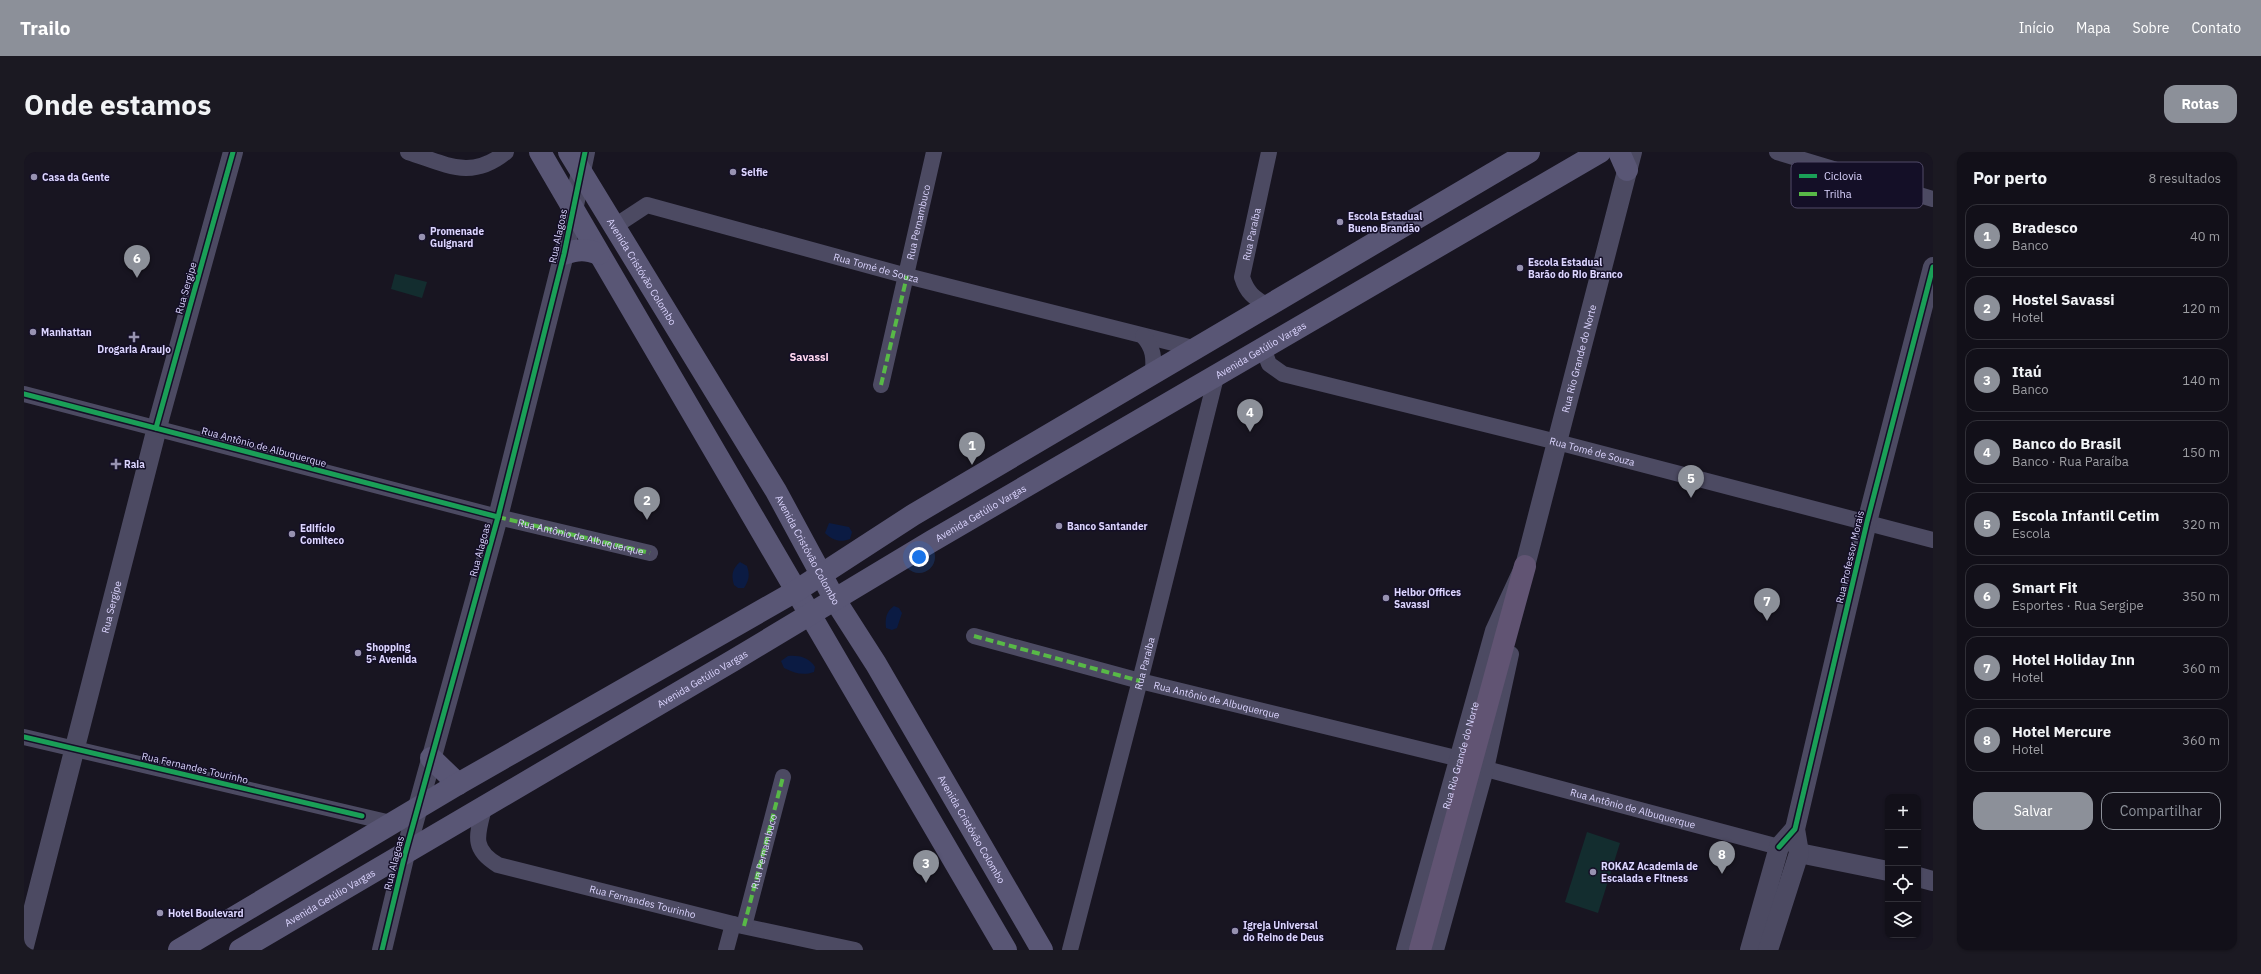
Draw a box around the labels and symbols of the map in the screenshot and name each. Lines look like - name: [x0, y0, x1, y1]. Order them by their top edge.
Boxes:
- legend: [1791, 162, 1923, 208]
- place label: Selfie: [741, 166, 768, 179]
- marker: Selfie: [728, 167, 738, 177]
- text: Ciclovia: [1824, 169, 1862, 183]
- place label: Casa da Gente: [42, 171, 110, 184]
- marker: Casa da Gente: [29, 172, 39, 182]
- street label: Rua Pernambuco: [903, 183, 933, 261]
- text: Trilha: [1824, 187, 1852, 201]
- street label: Rua Paraíba: [1239, 206, 1263, 262]
- street label: Rua Alagoas: [546, 207, 570, 264]
- place label: Escola Estadual Bueno Brandão: [1348, 210, 1422, 235]
- street label: Avenida Cristóvão Colombo: [604, 216, 680, 328]
- marker: Escola Estadual Bueno Brandão: [1335, 217, 1345, 227]
- place label: Promenade Guignard: [430, 225, 484, 250]
- marker: Promenade Guignard: [417, 232, 427, 242]
- pin: 6: [124, 245, 150, 278]
- street label: Rua Tomé de Souza: [832, 250, 921, 285]
- place label: Escola Estadual Barão do Rio Branco: [1528, 256, 1623, 281]
- street label: Rua Sergipe: [172, 260, 200, 316]
- marker: Escola Estadual Barão do Rio Branco: [1515, 263, 1525, 273]
- street label: Rua Rio Grande do Norte: [1558, 303, 1599, 414]
- street label: Avenida Getúlio Vargas: [1213, 318, 1308, 381]
- place label: Manhattan: [41, 326, 92, 339]
- marker: Manhattan: [28, 327, 38, 337]
- marker: Drogaria Araujo: [129, 332, 139, 342]
- place label: Drogaria Araujo: [97, 343, 171, 356]
- district label: Savassi: [789, 350, 829, 364]
- pin: 4: [1237, 399, 1263, 432]
- street label: Rua Antônio de Albuquerque: [200, 424, 328, 470]
- pin: 1: [959, 432, 985, 465]
- street label: Rua Tomé de Souza: [1548, 434, 1637, 469]
- place label: Raia: [124, 458, 145, 471]
- marker: Raia: [111, 459, 121, 469]
- pin: 5: [1678, 465, 1704, 498]
- street label: Avenida Getúlio Vargas: [933, 481, 1029, 544]
- pin: 2: [634, 487, 660, 520]
- street label: Avenida Cristóvão Colombo: [773, 493, 843, 608]
- street label: Rua Professor Morais: [1833, 509, 1867, 605]
- street label: Rua Antônio de Albuquerque: [517, 515, 646, 558]
- place label: Banco Santander: [1067, 520, 1148, 533]
- street label: Rua Alagoas: [467, 521, 493, 578]
- marker: Banco Santander: [1054, 521, 1064, 531]
- place label: Edifício Comiteco: [300, 522, 344, 547]
- marker: Edifício Comiteco: [287, 529, 297, 539]
- your location: [909, 547, 929, 567]
- street label: Rua Sergipe: [98, 579, 124, 635]
- place label: Helbor Offices Savassi: [1394, 586, 1461, 611]
- pin: 7: [1754, 588, 1780, 621]
- marker: Helbor Offices Savassi: [1381, 593, 1391, 603]
- street label: Rua Paraíba: [1131, 635, 1157, 691]
- place label: Shopping 5ª Avenida: [366, 641, 417, 666]
- street label: Avenida Getúlio Vargas: [654, 647, 750, 710]
- marker: Shopping 5ª Avenida: [353, 648, 363, 658]
- street label: Rua Antônio de Albuquerque: [1152, 678, 1282, 721]
- street label: Rua Rio Grande do Norte: [1439, 700, 1482, 811]
- street label: Rua Fernandes Tourinho: [140, 749, 250, 787]
- street label: Avenida Cristóvão Colombo: [935, 773, 1008, 886]
- street label: Rua Antônio de Albuquerque: [1569, 785, 1697, 831]
- street label: Rua Pernambuco: [747, 812, 780, 890]
- street label: Rua Alagoas: [381, 834, 407, 891]
- pin: 8: [1709, 841, 1735, 874]
- pin: 3: [913, 850, 939, 883]
- place label: ROKAZ Academia de Escalada e Fitness: [1601, 860, 1698, 885]
- street label: Avenida Getúlio Vargas: [282, 866, 378, 929]
- marker: ROKAZ Academia de Escalada e Fitness: [1588, 867, 1598, 877]
- street label: Rua Fernandes Tourinho: [588, 882, 698, 921]
- place label: Hotel Boulevard: [168, 907, 244, 920]
- marker: Hotel Boulevard: [155, 908, 165, 918]
- place label: Igreja Universal do Reino de Deus: [1243, 919, 1324, 944]
- marker: Igreja Universal do Reino de Deus: [1230, 926, 1240, 936]

